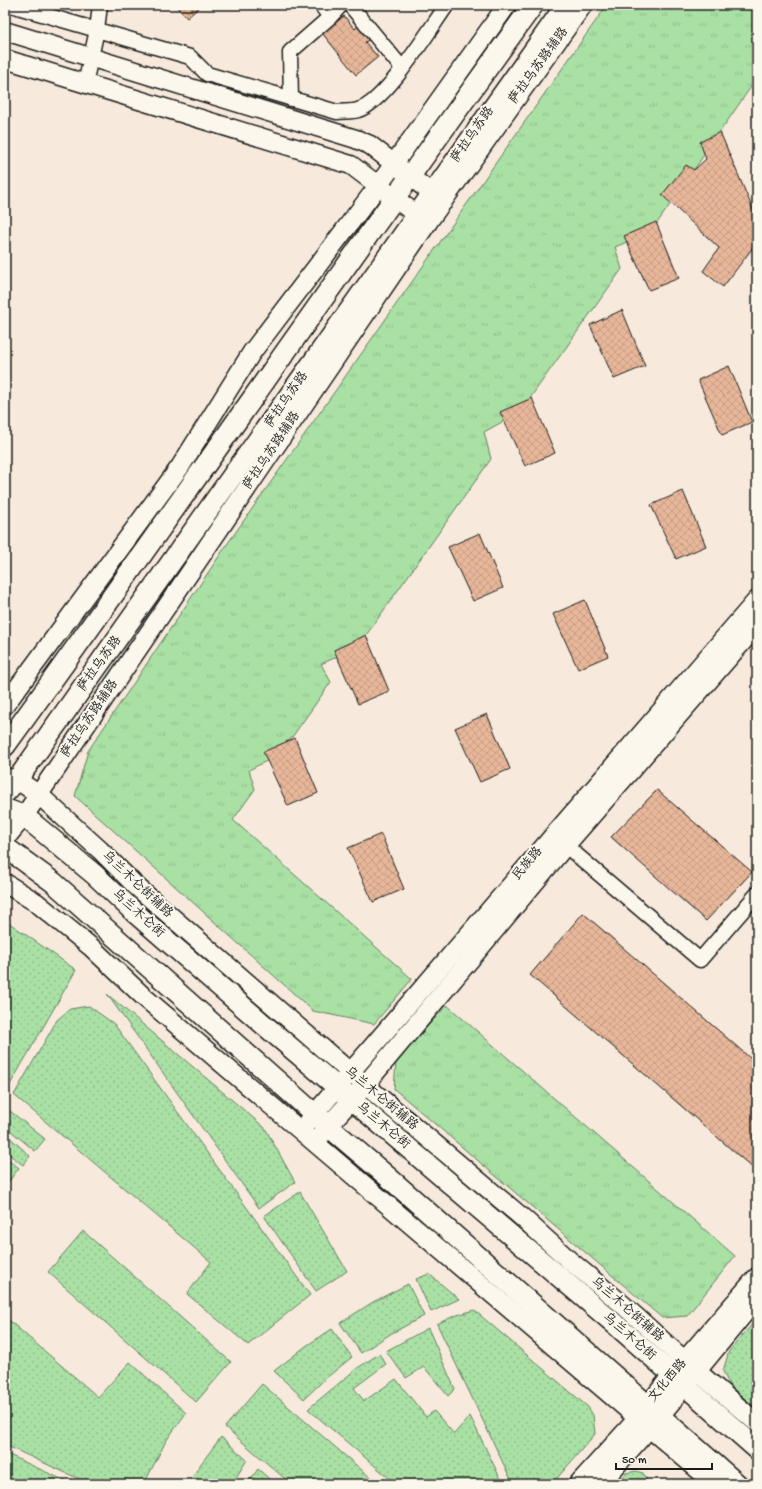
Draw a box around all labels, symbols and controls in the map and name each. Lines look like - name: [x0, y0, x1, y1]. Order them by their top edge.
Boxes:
- street label: 萨拉乌苏路辅路: [505, 24, 572, 107]
- street label: 萨拉乌苏路: [447, 103, 498, 166]
- street label: 萨拉乌苏路: [261, 368, 312, 431]
- street label: 萨拉乌苏路辅路: [240, 409, 304, 493]
- street label: 萨拉乌苏路: [74, 633, 125, 695]
- street label: 萨拉乌苏路辅路: [58, 677, 122, 761]
- street label: 民族路: [509, 844, 546, 884]
- street label: 乌兰木仑街辅路: [98, 848, 176, 922]
- street label: 乌兰木仑街: [109, 886, 167, 942]
- street label: 乌兰木仑街辅路: [341, 1064, 421, 1134]
- street label: 乌兰木仑街: [353, 1099, 413, 1153]
- street label: 乌兰木仑街辅路: [588, 1274, 666, 1346]
- street label: 乌兰木仑街: [599, 1310, 659, 1364]
- street label: 文化西路: [645, 1356, 690, 1406]
- scale bar: [616, 1445, 712, 1471]
- text: 50 m: [622, 1454, 647, 1468]

